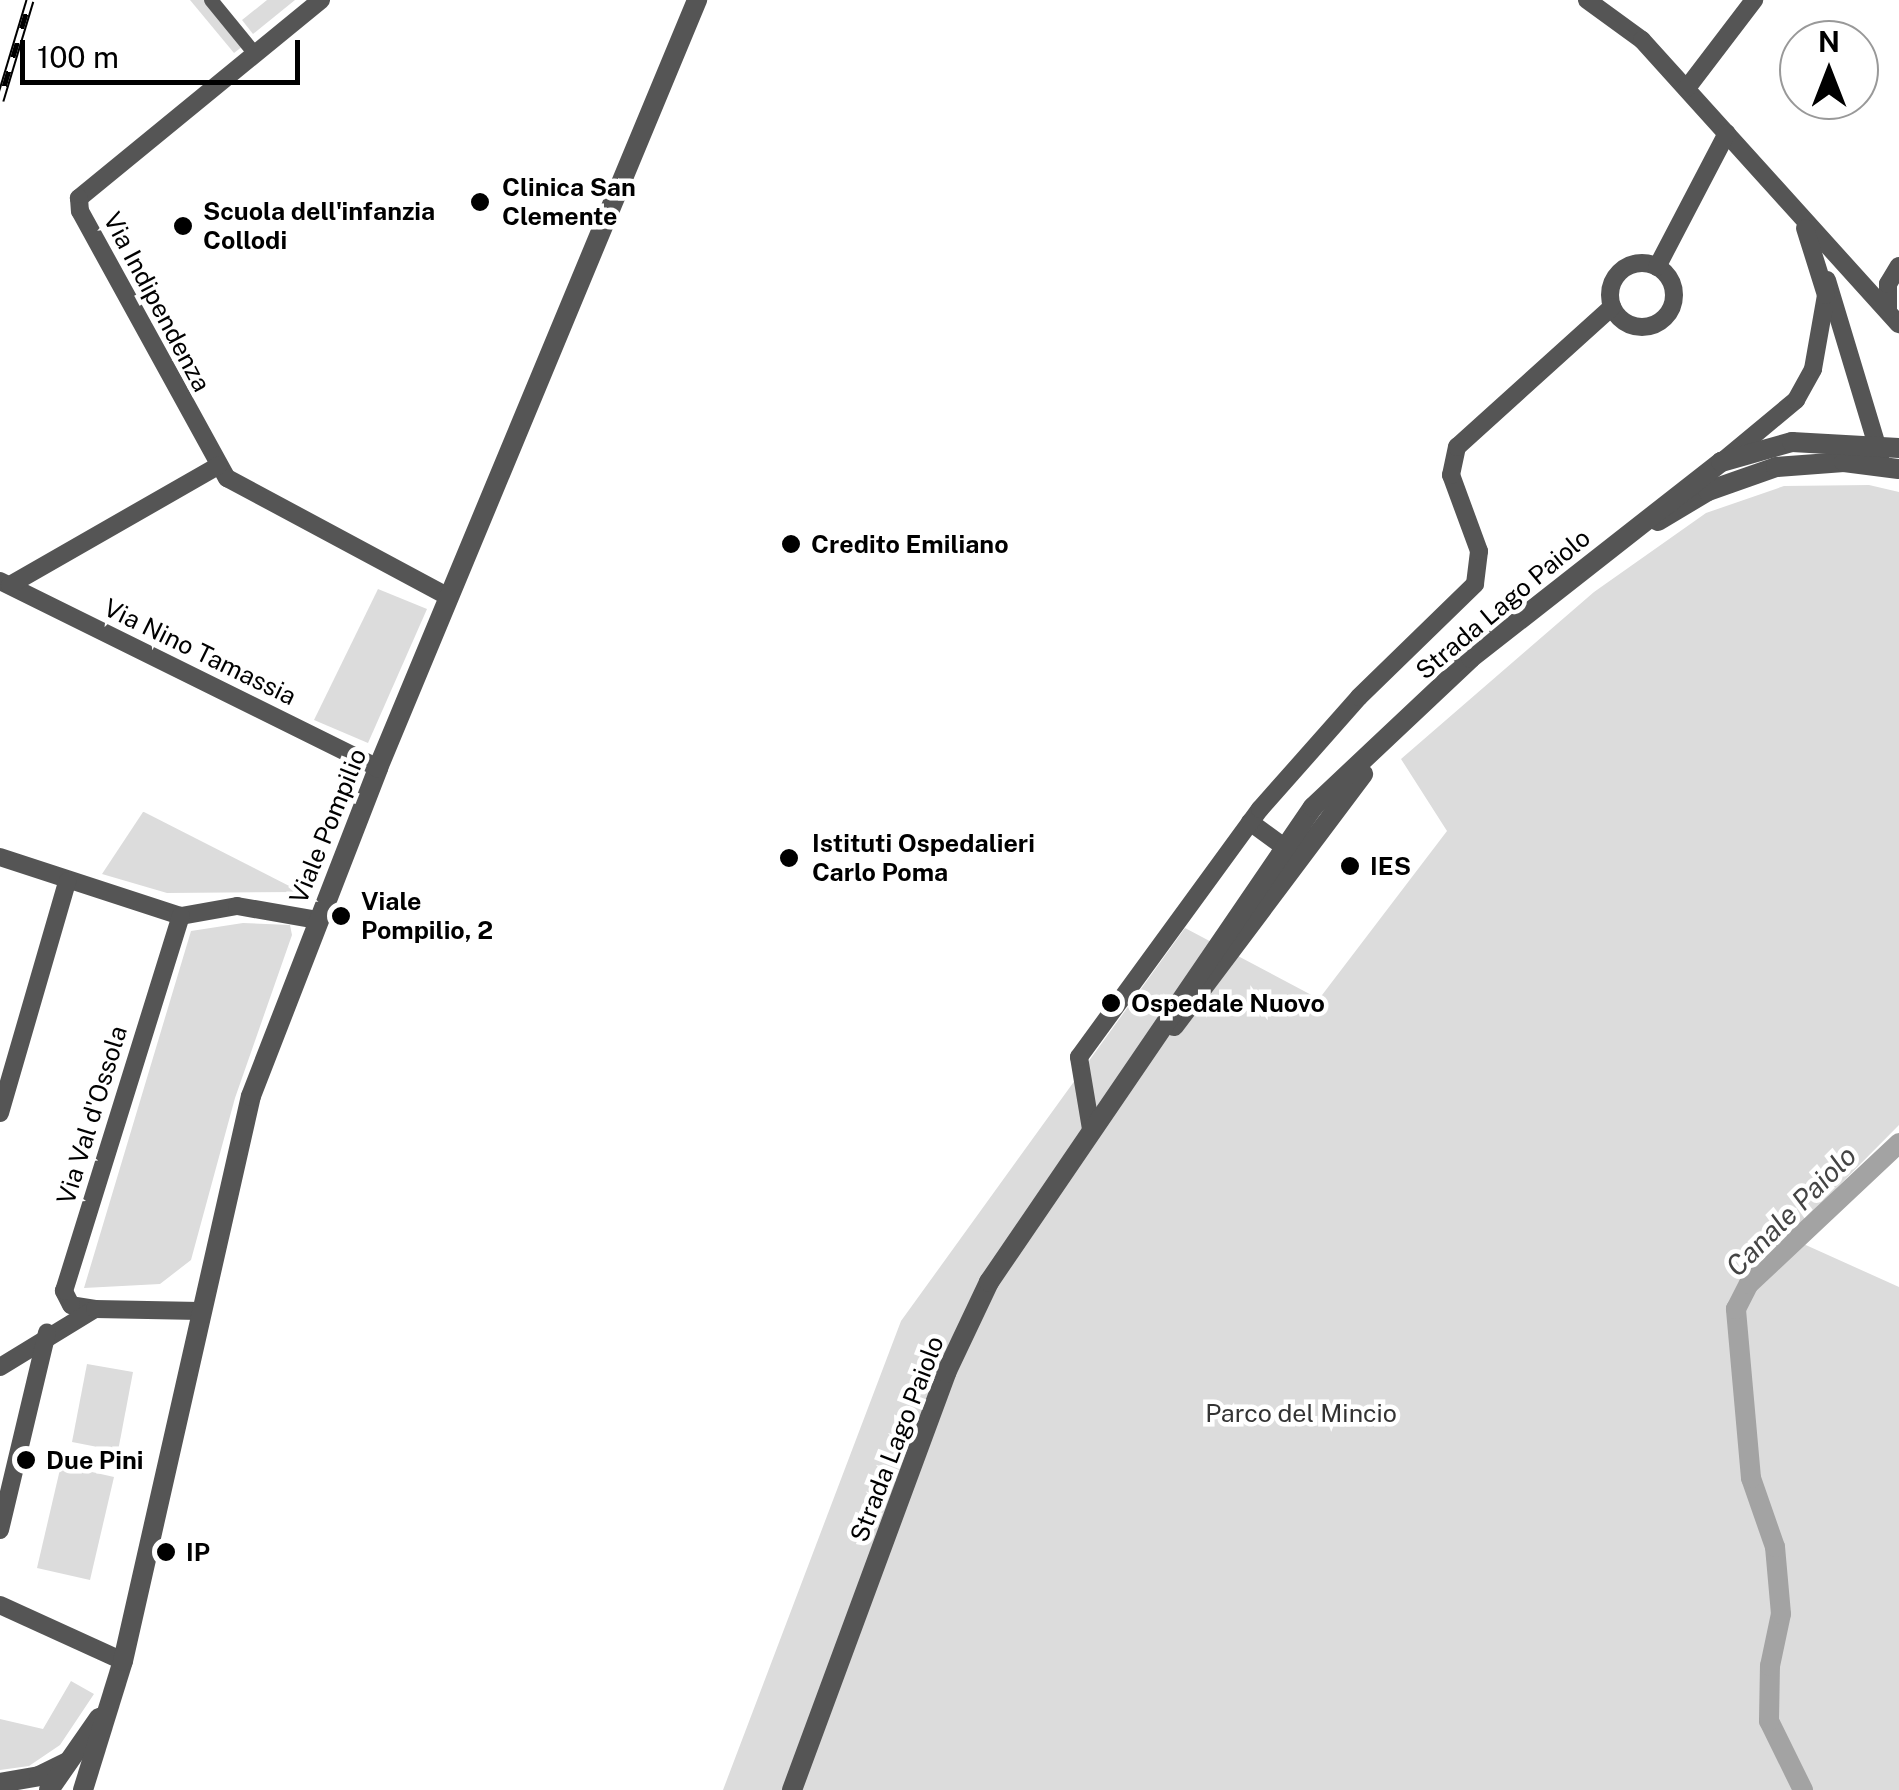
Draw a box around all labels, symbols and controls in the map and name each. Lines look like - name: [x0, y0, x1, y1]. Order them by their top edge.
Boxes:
- scale bar: [25, 20, 305, 82]
- north arrow: [1779, 20, 1879, 120]
- text: N: [1818, 25, 1840, 58]
- text: 100 m: [37, 39, 119, 75]
- place label: Clinica San Clemente: [502, 173, 636, 232]
- marker: Clinica San Clemente: [467, 189, 493, 215]
- place label: Scuola dell'infanzia Collodi: [203, 197, 435, 256]
- street label: Via Indipendenza: [97, 207, 217, 397]
- marker: Scuola dell'infanzia Collodi: [172, 215, 194, 237]
- street label: Strada Lago Paiolo: [1410, 522, 1596, 686]
- place label: Credito Emiliano: [811, 529, 1009, 559]
- marker: Credito Emiliano: [780, 533, 802, 555]
- street label: Via Nino Tamassia: [99, 592, 301, 712]
- street label: Viale Pompilio: [283, 744, 373, 908]
- place label: Istituti Ospedalieri Carlo Poma: [812, 829, 1035, 888]
- marker: Istituti Ospedalieri Carlo Poma: [776, 845, 802, 871]
- place label: IES: [1370, 851, 1411, 881]
- marker: IES: [1339, 855, 1361, 877]
- place label: Viale Pompilio, 2: [361, 887, 493, 946]
- marker: Viale Pompilio, 2: [330, 905, 352, 927]
- place label: Ospedale Nuovo: [1131, 988, 1325, 1018]
- marker: Ospedale Nuovo: [1100, 992, 1122, 1014]
- street label: Via Val d'Ossola: [50, 1022, 134, 1208]
- water label: Canale Paiolo: [1719, 1139, 1863, 1283]
- street label: Strada Lago Paiolo: [844, 1332, 950, 1546]
- park label: Parco del Mincio: [1205, 1398, 1397, 1428]
- place label: Due Pini: [46, 1445, 143, 1475]
- marker: Due Pini: [15, 1449, 37, 1471]
- place label: IP: [186, 1537, 210, 1567]
- marker: IP: [155, 1541, 177, 1563]

